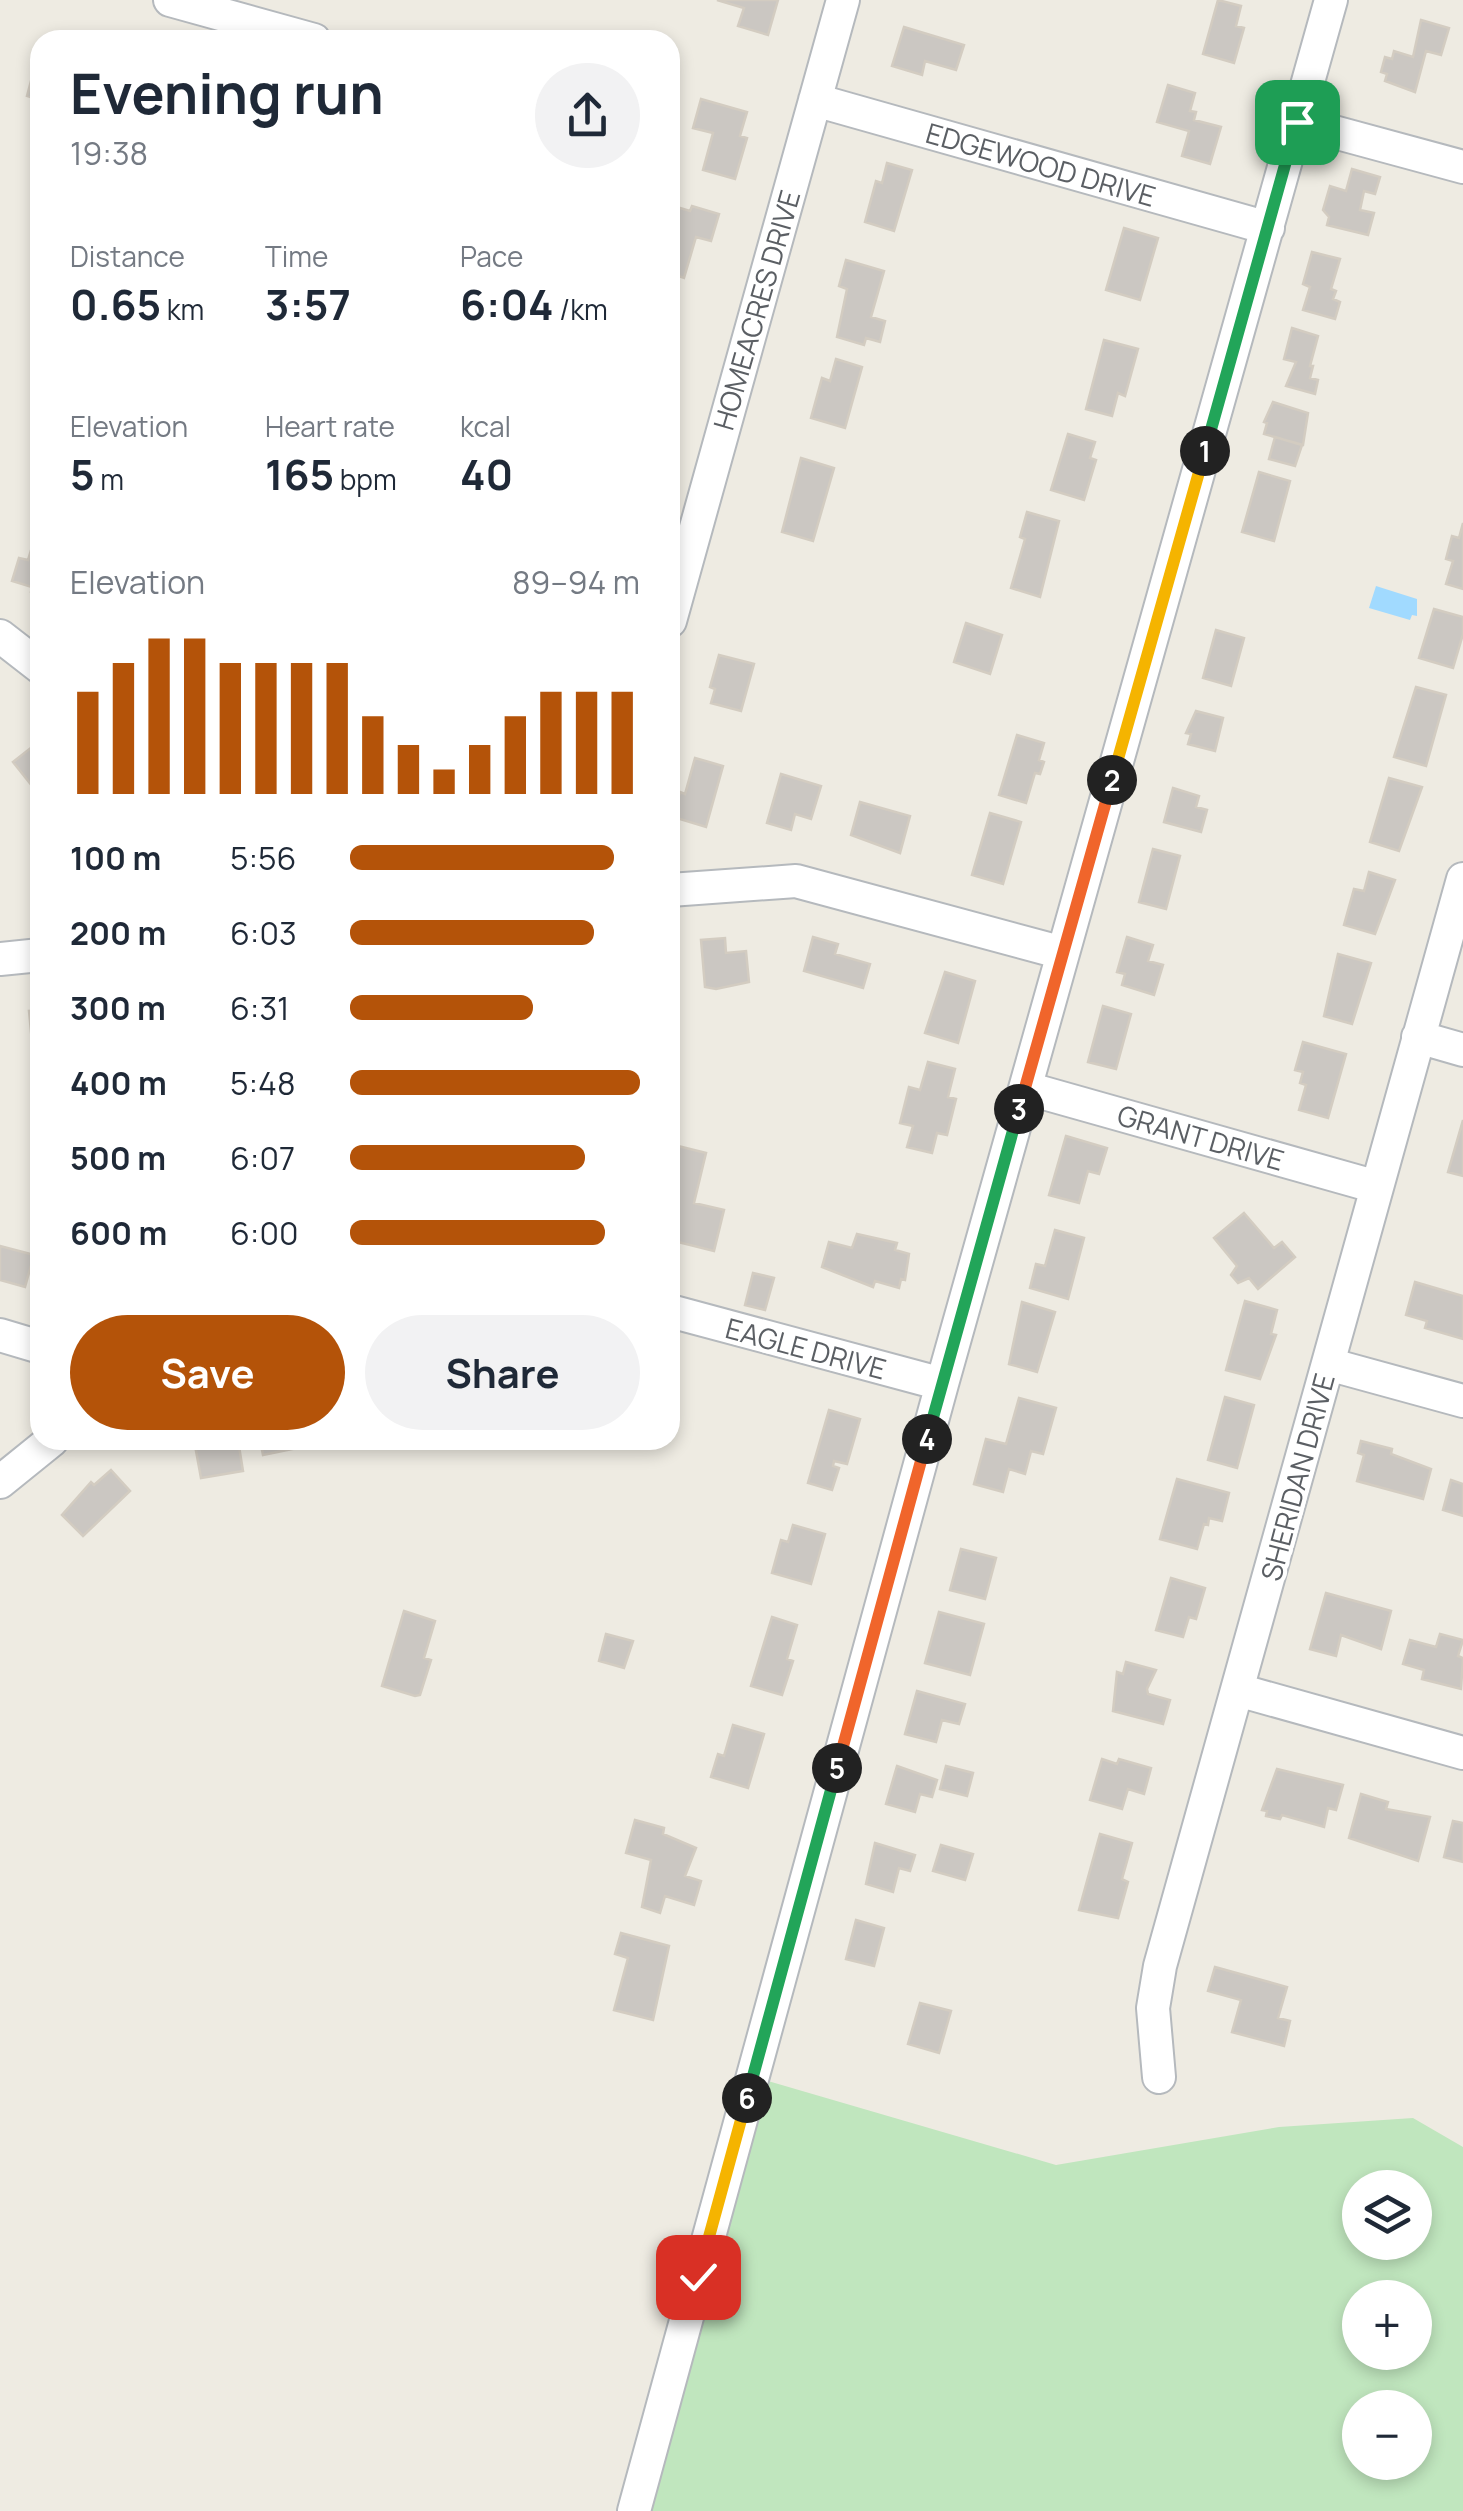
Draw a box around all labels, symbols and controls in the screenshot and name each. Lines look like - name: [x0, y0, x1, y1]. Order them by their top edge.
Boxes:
- text: Evening run: [70, 55, 384, 131]
- button: share: [535, 63, 640, 168]
- pin: [1255, 80, 1340, 165]
- icon: arrive: [1270, 95, 1325, 150]
- street label: EDGEWOOD DRIVE: [922, 113, 1160, 215]
- text: 19:38: [70, 131, 148, 175]
- street label: HOMEACRES DRIVE: [704, 186, 808, 434]
- text: Distance: [70, 237, 185, 275]
- text: Time: [265, 237, 328, 275]
- text: Pace: [460, 237, 523, 275]
- text: 0.65: [70, 275, 161, 333]
- text: 3:57: [265, 275, 351, 333]
- text: 6:04: [460, 275, 554, 333]
- text: km: [161, 290, 204, 328]
- text: /km: [554, 290, 608, 328]
- text: Elevation: [70, 407, 188, 445]
- text: Heart rate: [265, 407, 395, 445]
- text: kcal: [460, 407, 511, 445]
- pin: 1: [1180, 426, 1230, 476]
- text: 1: [1199, 432, 1211, 470]
- text: 5: [70, 445, 95, 503]
- text: 165: [265, 445, 334, 503]
- text: 40: [460, 445, 513, 503]
- text: m: [95, 460, 124, 498]
- text: bpm: [334, 460, 397, 498]
- text: Elevation: [70, 560, 205, 604]
- text: 89–94 m: [512, 560, 640, 604]
- pin: 2: [1087, 755, 1137, 805]
- text: 2: [1104, 761, 1120, 799]
- text: 100 m: [70, 836, 161, 880]
- text: 5:56: [230, 836, 296, 880]
- text: 200 m: [70, 911, 166, 955]
- text: 6:03: [230, 911, 297, 955]
- text: 300 m: [70, 986, 166, 1030]
- text: 6:31: [230, 986, 290, 1030]
- text: 400 m: [70, 1061, 167, 1105]
- text: 5:48: [230, 1061, 296, 1105]
- pin: 3: [994, 1084, 1044, 1134]
- text: 3: [1011, 1090, 1027, 1128]
- street label: GRANT DRIVE: [1113, 1095, 1289, 1179]
- text: 500 m: [70, 1136, 166, 1180]
- text: 6:07: [230, 1136, 295, 1180]
- text: 600 m: [70, 1211, 167, 1255]
- text: 6:00: [230, 1211, 298, 1255]
- street label: EAGLE DRIVE: [722, 1308, 890, 1388]
- button: Save: [70, 1315, 345, 1430]
- button: Share: [365, 1315, 640, 1430]
- street label: SHERIDAN DRIVE: [1251, 1369, 1343, 1585]
- pin: 4: [902, 1414, 952, 1464]
- text: 4: [918, 1420, 936, 1458]
- pin: 5: [812, 1743, 862, 1793]
- text: 5: [829, 1749, 845, 1787]
- pin: 6: [722, 2073, 772, 2123]
- text: 6: [738, 2079, 756, 2117]
- map controls: [1342, 2170, 1432, 2480]
- button: layers: [1342, 2170, 1432, 2260]
- pin: [656, 2235, 741, 2320]
- icon: check: [671, 2250, 726, 2305]
- button: +: [1342, 2280, 1432, 2370]
- button: −: [1342, 2390, 1432, 2480]

